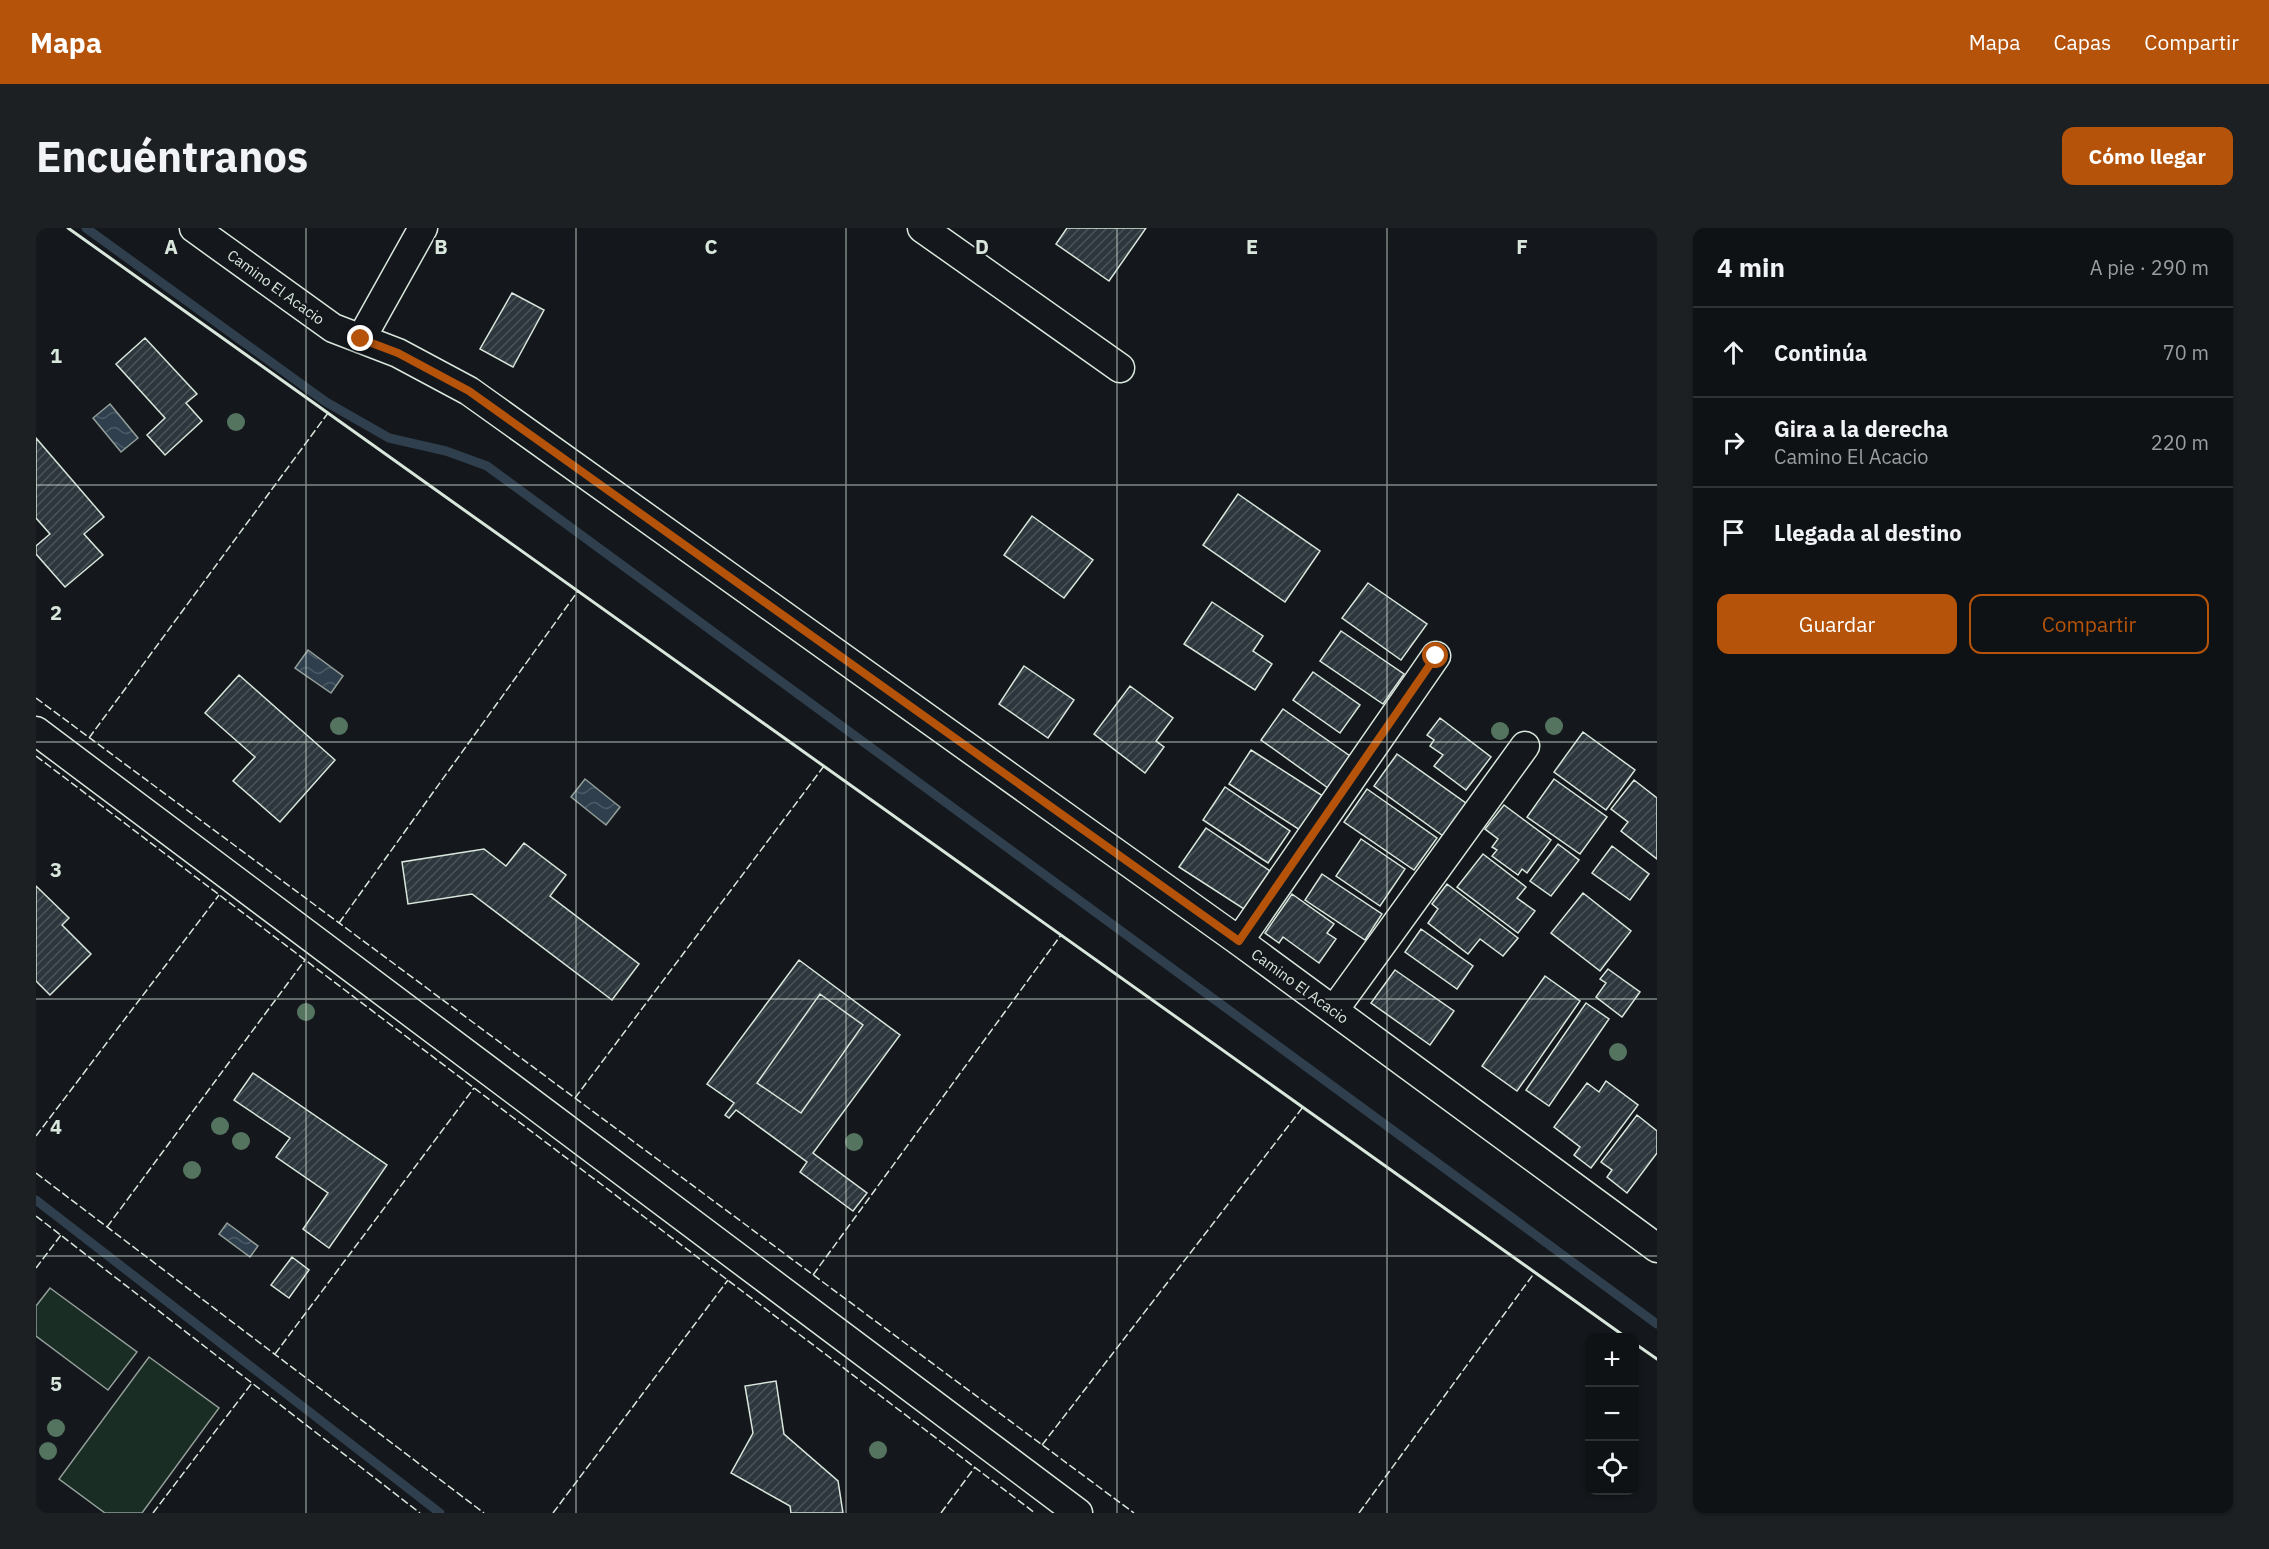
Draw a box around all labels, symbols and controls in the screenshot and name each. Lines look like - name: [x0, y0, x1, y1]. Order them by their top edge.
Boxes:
- text: Mapa: [30, 24, 102, 61]
- text: Mapa: [1969, 28, 2020, 56]
- text: Capas: [2053, 28, 2111, 56]
- text: Compartir: [2144, 28, 2239, 56]
- button: Cómo llegar: [2062, 127, 2233, 185]
- text: Encuéntranos: [36, 129, 308, 184]
- text: A: [164, 233, 178, 260]
- text: B: [434, 233, 448, 260]
- text: C: [704, 233, 718, 260]
- text: D: [975, 233, 989, 260]
- text: E: [1246, 233, 1258, 260]
- text: F: [1516, 233, 1528, 260]
- street label: Camino El Acacio: [224, 245, 328, 329]
- text: 4 min: [1717, 250, 1785, 284]
- text: A pie · 290 m: [2090, 254, 2209, 281]
- route end: [347, 325, 373, 351]
- icon: ahead: [1717, 336, 1750, 369]
- text: Continúa: [1774, 338, 1867, 367]
- text: 70 m: [2163, 339, 2209, 366]
- text: 1: [50, 342, 62, 369]
- text: Gira a la derecha: [1774, 414, 1948, 443]
- icon: right: [1717, 426, 1750, 459]
- text: 220 m: [2151, 429, 2209, 456]
- text: Camino El Acacio: [1774, 443, 1928, 470]
- icon: arrive: [1717, 516, 1750, 549]
- text: Llegada al destino: [1774, 518, 1962, 547]
- button: Guardar: [1717, 594, 1957, 654]
- button: Compartir: [1969, 594, 2209, 654]
- text: 2: [50, 599, 62, 626]
- route start: [1422, 642, 1448, 668]
- text: 3: [50, 856, 62, 883]
- street label: Camino El Acacio: [1248, 944, 1352, 1028]
- text: 4: [50, 1113, 62, 1140]
- map controls: [1585, 1333, 1639, 1495]
- button: +: [1585, 1333, 1639, 1387]
- text: 5: [50, 1370, 62, 1397]
- button: −: [1585, 1387, 1639, 1441]
- button: locate: [1585, 1441, 1639, 1495]

